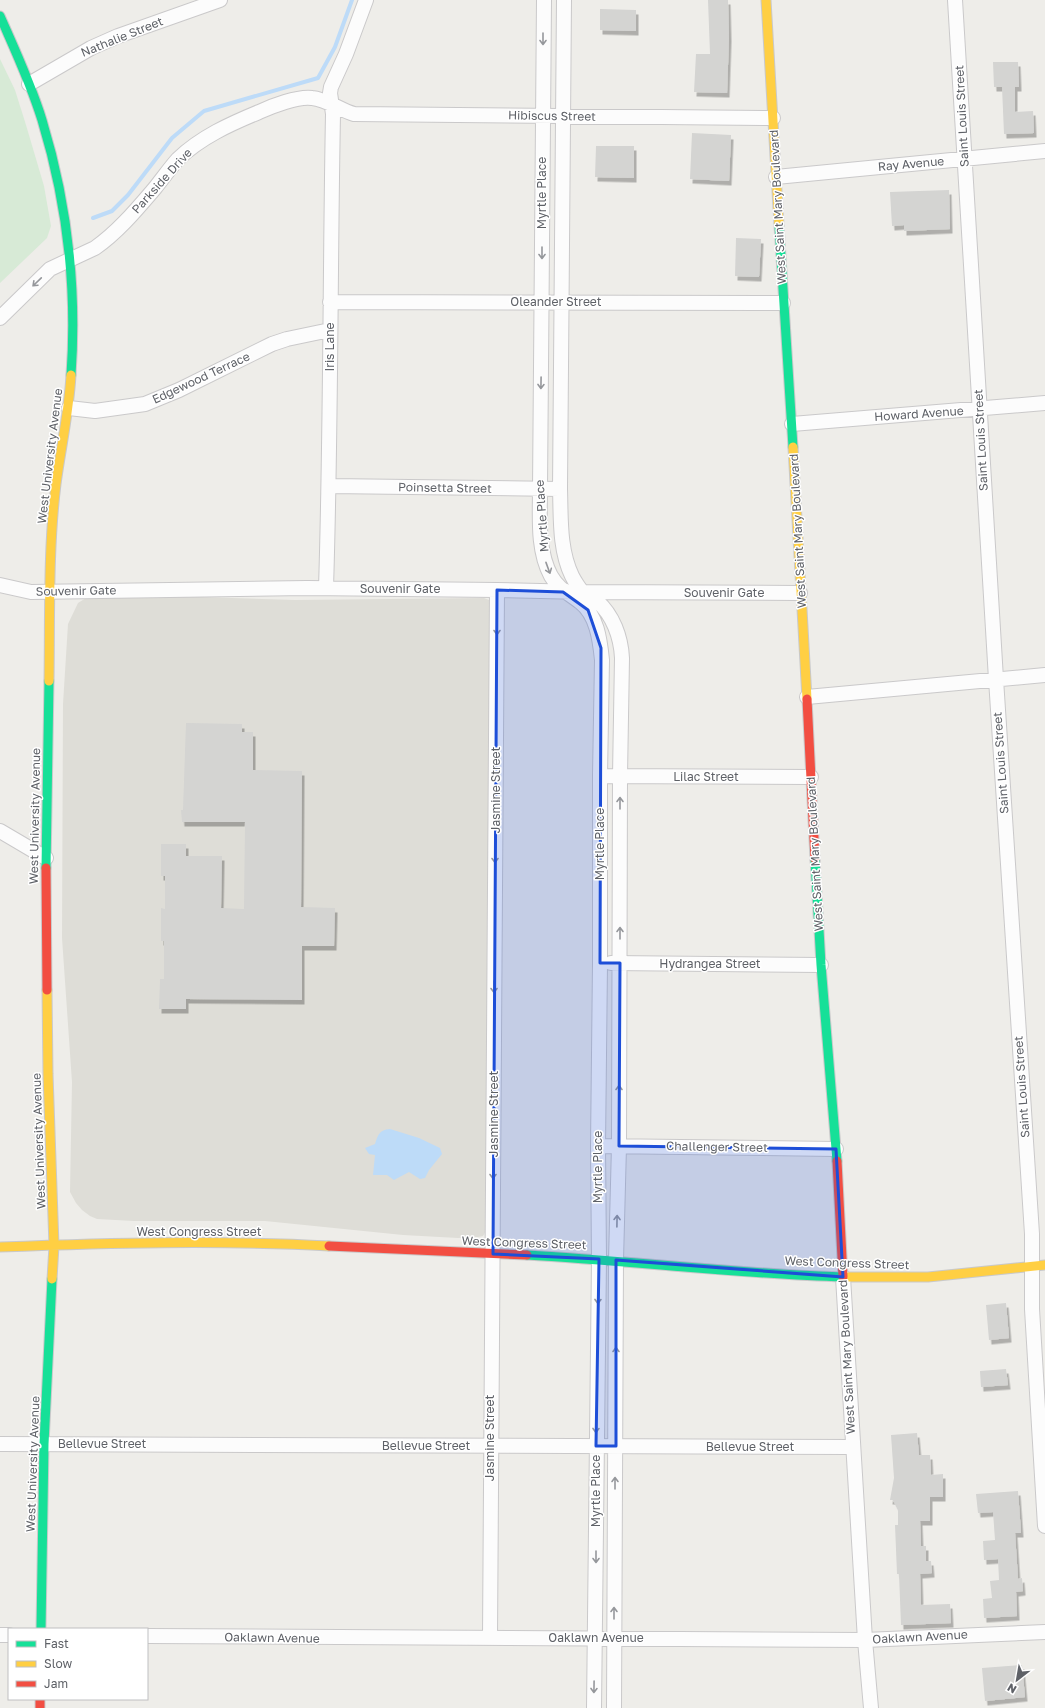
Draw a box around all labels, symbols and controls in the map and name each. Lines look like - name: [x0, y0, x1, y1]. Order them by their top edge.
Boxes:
- street label: Nathalie Street: [79, 13, 165, 60]
- one-way arrow: [539, 32, 547, 45]
- street label: Saint Louis Street: [951, 64, 972, 167]
- street label: Hibiscus Street: [508, 107, 596, 124]
- street label: West Saint Mary Boulevard: [766, 129, 789, 285]
- street label: Parkside Drive: [128, 145, 195, 216]
- street label: Ray Avenue: [877, 153, 945, 174]
- street label: Myrtle Place: [534, 157, 549, 229]
- one-way arrow: [538, 246, 546, 259]
- one-way arrow: [32, 277, 42, 286]
- street label: Oleander Street: [510, 294, 602, 309]
- street label: Iris Lane: [322, 322, 337, 372]
- street label: Edgewood Terrace: [150, 348, 252, 407]
- one-way arrow: [537, 376, 545, 389]
- street label: West University Avenue: [34, 387, 65, 525]
- street label: Saint Louis Street: [970, 388, 991, 491]
- street label: Howard Avenue: [874, 403, 964, 424]
- street label: West Saint Mary Boulevard: [786, 453, 809, 609]
- street label: Poinsetta Street: [398, 479, 492, 496]
- street label: Myrtle Place: [531, 479, 552, 553]
- one-way arrow: [545, 562, 553, 574]
- street label: Souvenir Gate: [360, 581, 440, 596]
- street label: Souvenir Gate: [35, 582, 117, 599]
- street label: Souvenir Gate: [684, 585, 764, 600]
- one-way arrow: [493, 622, 501, 635]
- street label: Saint Louis Street: [989, 711, 1012, 814]
- street label: Jasmine Street: [488, 747, 503, 833]
- street label: West University Avenue: [26, 748, 43, 884]
- street label: Lilac Street: [673, 769, 739, 784]
- street label: West Saint Mary Boulevard: [803, 776, 826, 932]
- one-way arrow: [616, 797, 624, 810]
- street label: Myrtle Place: [592, 808, 607, 880]
- one-way arrow: [491, 850, 499, 863]
- one-way arrow: [616, 927, 624, 940]
- street label: Hydrangea Street: [659, 956, 761, 971]
- one-way arrow: [491, 980, 498, 993]
- street label: Saint Louis Street: [1010, 1035, 1033, 1138]
- street label: Jasmine Street: [486, 1071, 501, 1157]
- street label: West University Avenue: [29, 1073, 48, 1209]
- one-way arrow: [615, 1085, 623, 1098]
- street label: Myrtle Place: [590, 1131, 605, 1203]
- street label: Challenger Street: [666, 1138, 768, 1155]
- one-way arrow: [489, 1166, 497, 1179]
- one-way arrow: [613, 1215, 621, 1228]
- street label: West Congress Street: [136, 1224, 262, 1239]
- street label: West Congress Street: [461, 1233, 587, 1252]
- street label: West Congress Street: [784, 1253, 910, 1272]
- street label: West Saint Mary Boulevard: [835, 1279, 858, 1435]
- one-way arrow: [594, 1291, 602, 1304]
- one-way arrow: [612, 1347, 620, 1360]
- street label: Jasmine Street: [482, 1395, 497, 1481]
- street label: West University Avenue: [23, 1396, 42, 1532]
- one-way arrow: [592, 1420, 600, 1433]
- street label: Bellevue Street: [58, 1436, 147, 1451]
- street label: Bellevue Street: [382, 1438, 471, 1453]
- street label: Bellevue Street: [706, 1439, 795, 1454]
- street label: Myrtle Place: [588, 1455, 603, 1527]
- one-way arrow: [611, 1477, 619, 1490]
- one-way arrow: [592, 1550, 600, 1563]
- one-way arrow: [610, 1607, 618, 1620]
- street label: Oaklawn Avenue: [872, 1627, 968, 1646]
- legend: [8, 1628, 148, 1700]
- street label: Oaklawn Avenue: [224, 1629, 320, 1646]
- street label: Oaklawn Avenue: [548, 1630, 644, 1645]
- text: Fast: [44, 1636, 69, 1651]
- text: Slow: [44, 1656, 72, 1671]
- north arrow: [997, 1660, 1037, 1700]
- text: Jam: [44, 1676, 68, 1691]
- one-way arrow: [591, 1680, 598, 1693]
- text: N: [1005, 1681, 1019, 1697]

